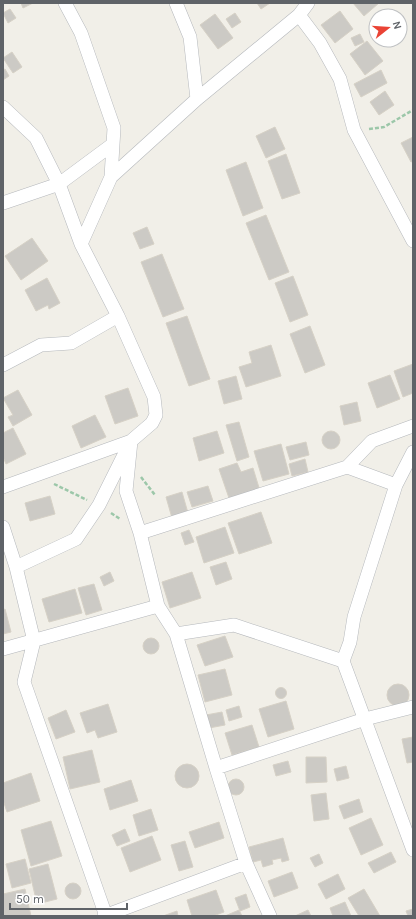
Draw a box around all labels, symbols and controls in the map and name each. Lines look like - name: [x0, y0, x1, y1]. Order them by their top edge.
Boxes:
- north arrow: [368, 8, 408, 48]
- text: N: [390, 20, 404, 31]
- scale bar: [10, 885, 127, 911]
- text: 50 m: [16, 892, 44, 906]

